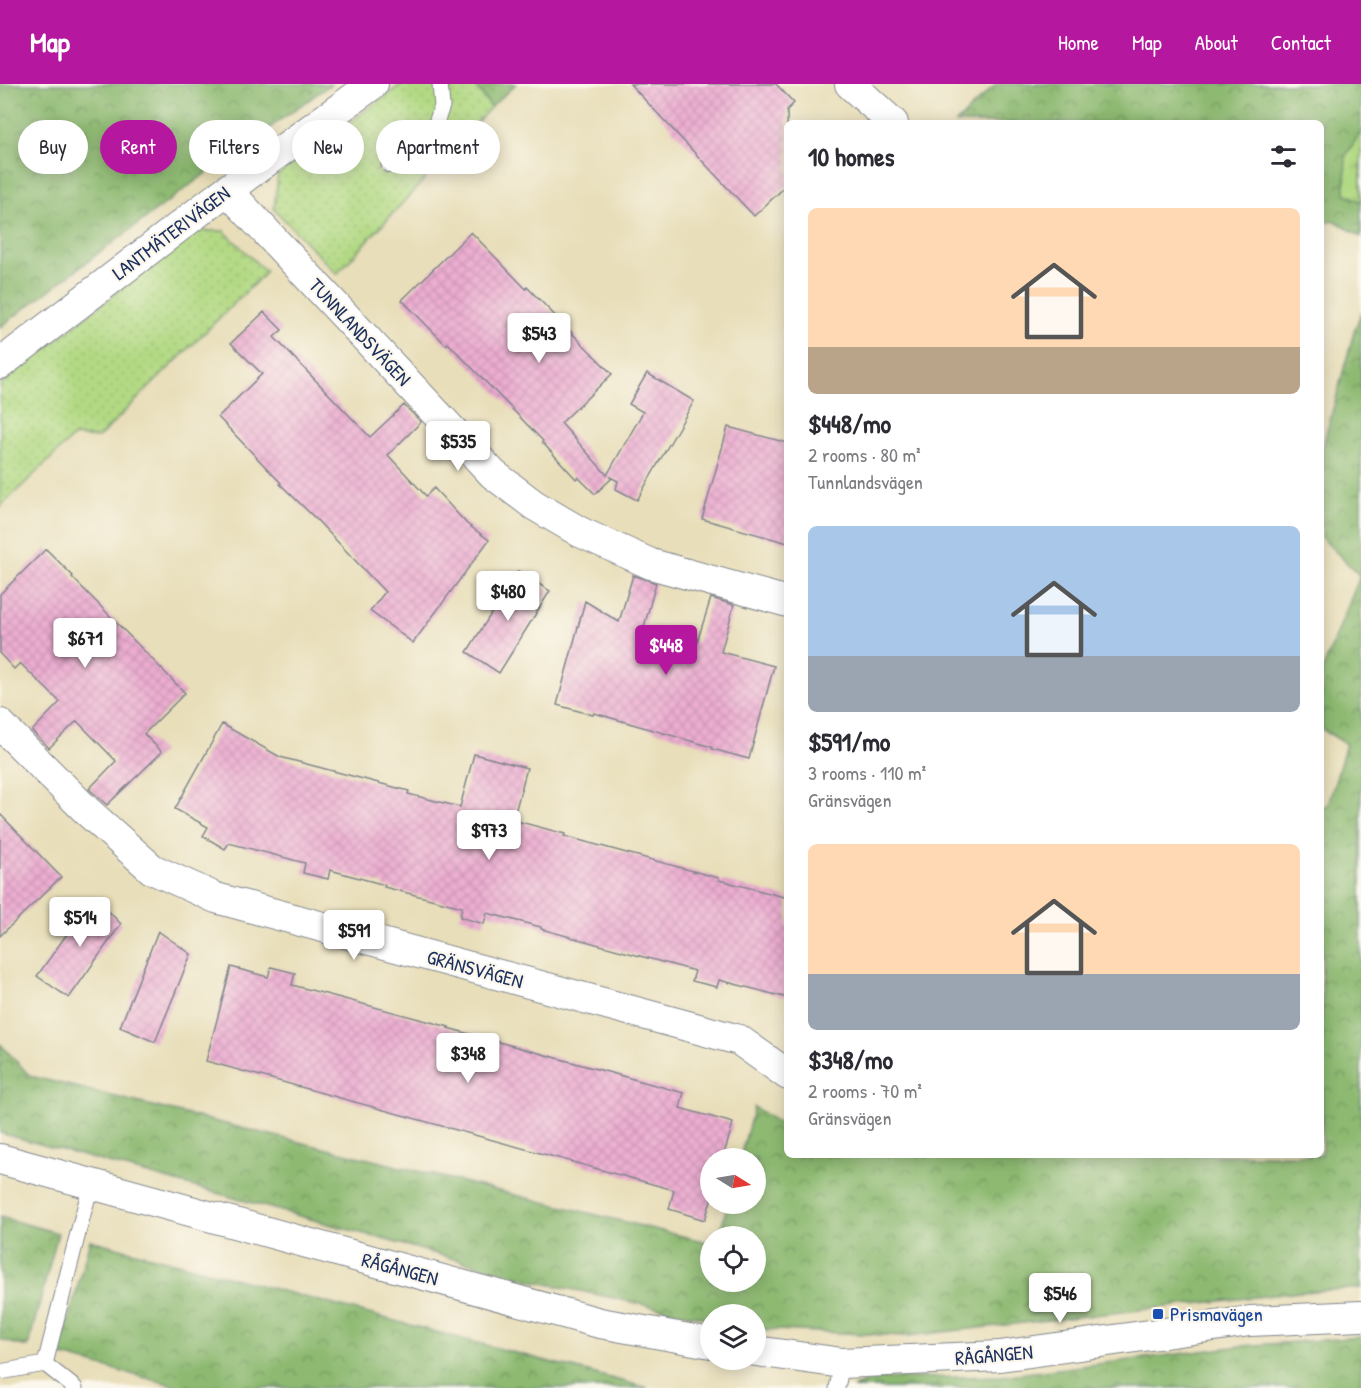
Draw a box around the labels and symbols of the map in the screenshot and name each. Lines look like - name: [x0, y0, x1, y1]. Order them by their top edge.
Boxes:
- street label: LANTMÄTERIVÄGEN: [106, 179, 235, 286]
- street label: TUNNLANDSVÄGEN: [303, 272, 417, 391]
- pin: $543: [503, 313, 575, 364]
- pin: $535: [422, 421, 494, 472]
- pin: $480: [472, 571, 544, 622]
- pin: $671: [49, 618, 121, 669]
- pin: $448: [630, 625, 702, 676]
- pin: $973: [453, 810, 525, 861]
- pin: $514: [44, 897, 116, 948]
- pin: $591: [318, 910, 390, 961]
- street label: GRÄNSVÄGEN: [424, 943, 526, 994]
- pin: $348: [432, 1033, 504, 1084]
- north arrow: [700, 1148, 766, 1214]
- street label: RÅGÅNGEN: [359, 1245, 441, 1292]
- pin: $546: [1024, 1273, 1096, 1324]
- place label: Prismavägen: [1170, 1300, 1263, 1327]
- marker: Prismavägen: [1151, 1307, 1165, 1321]
- street label: RÅGÅNGEN: [954, 1338, 1034, 1371]

